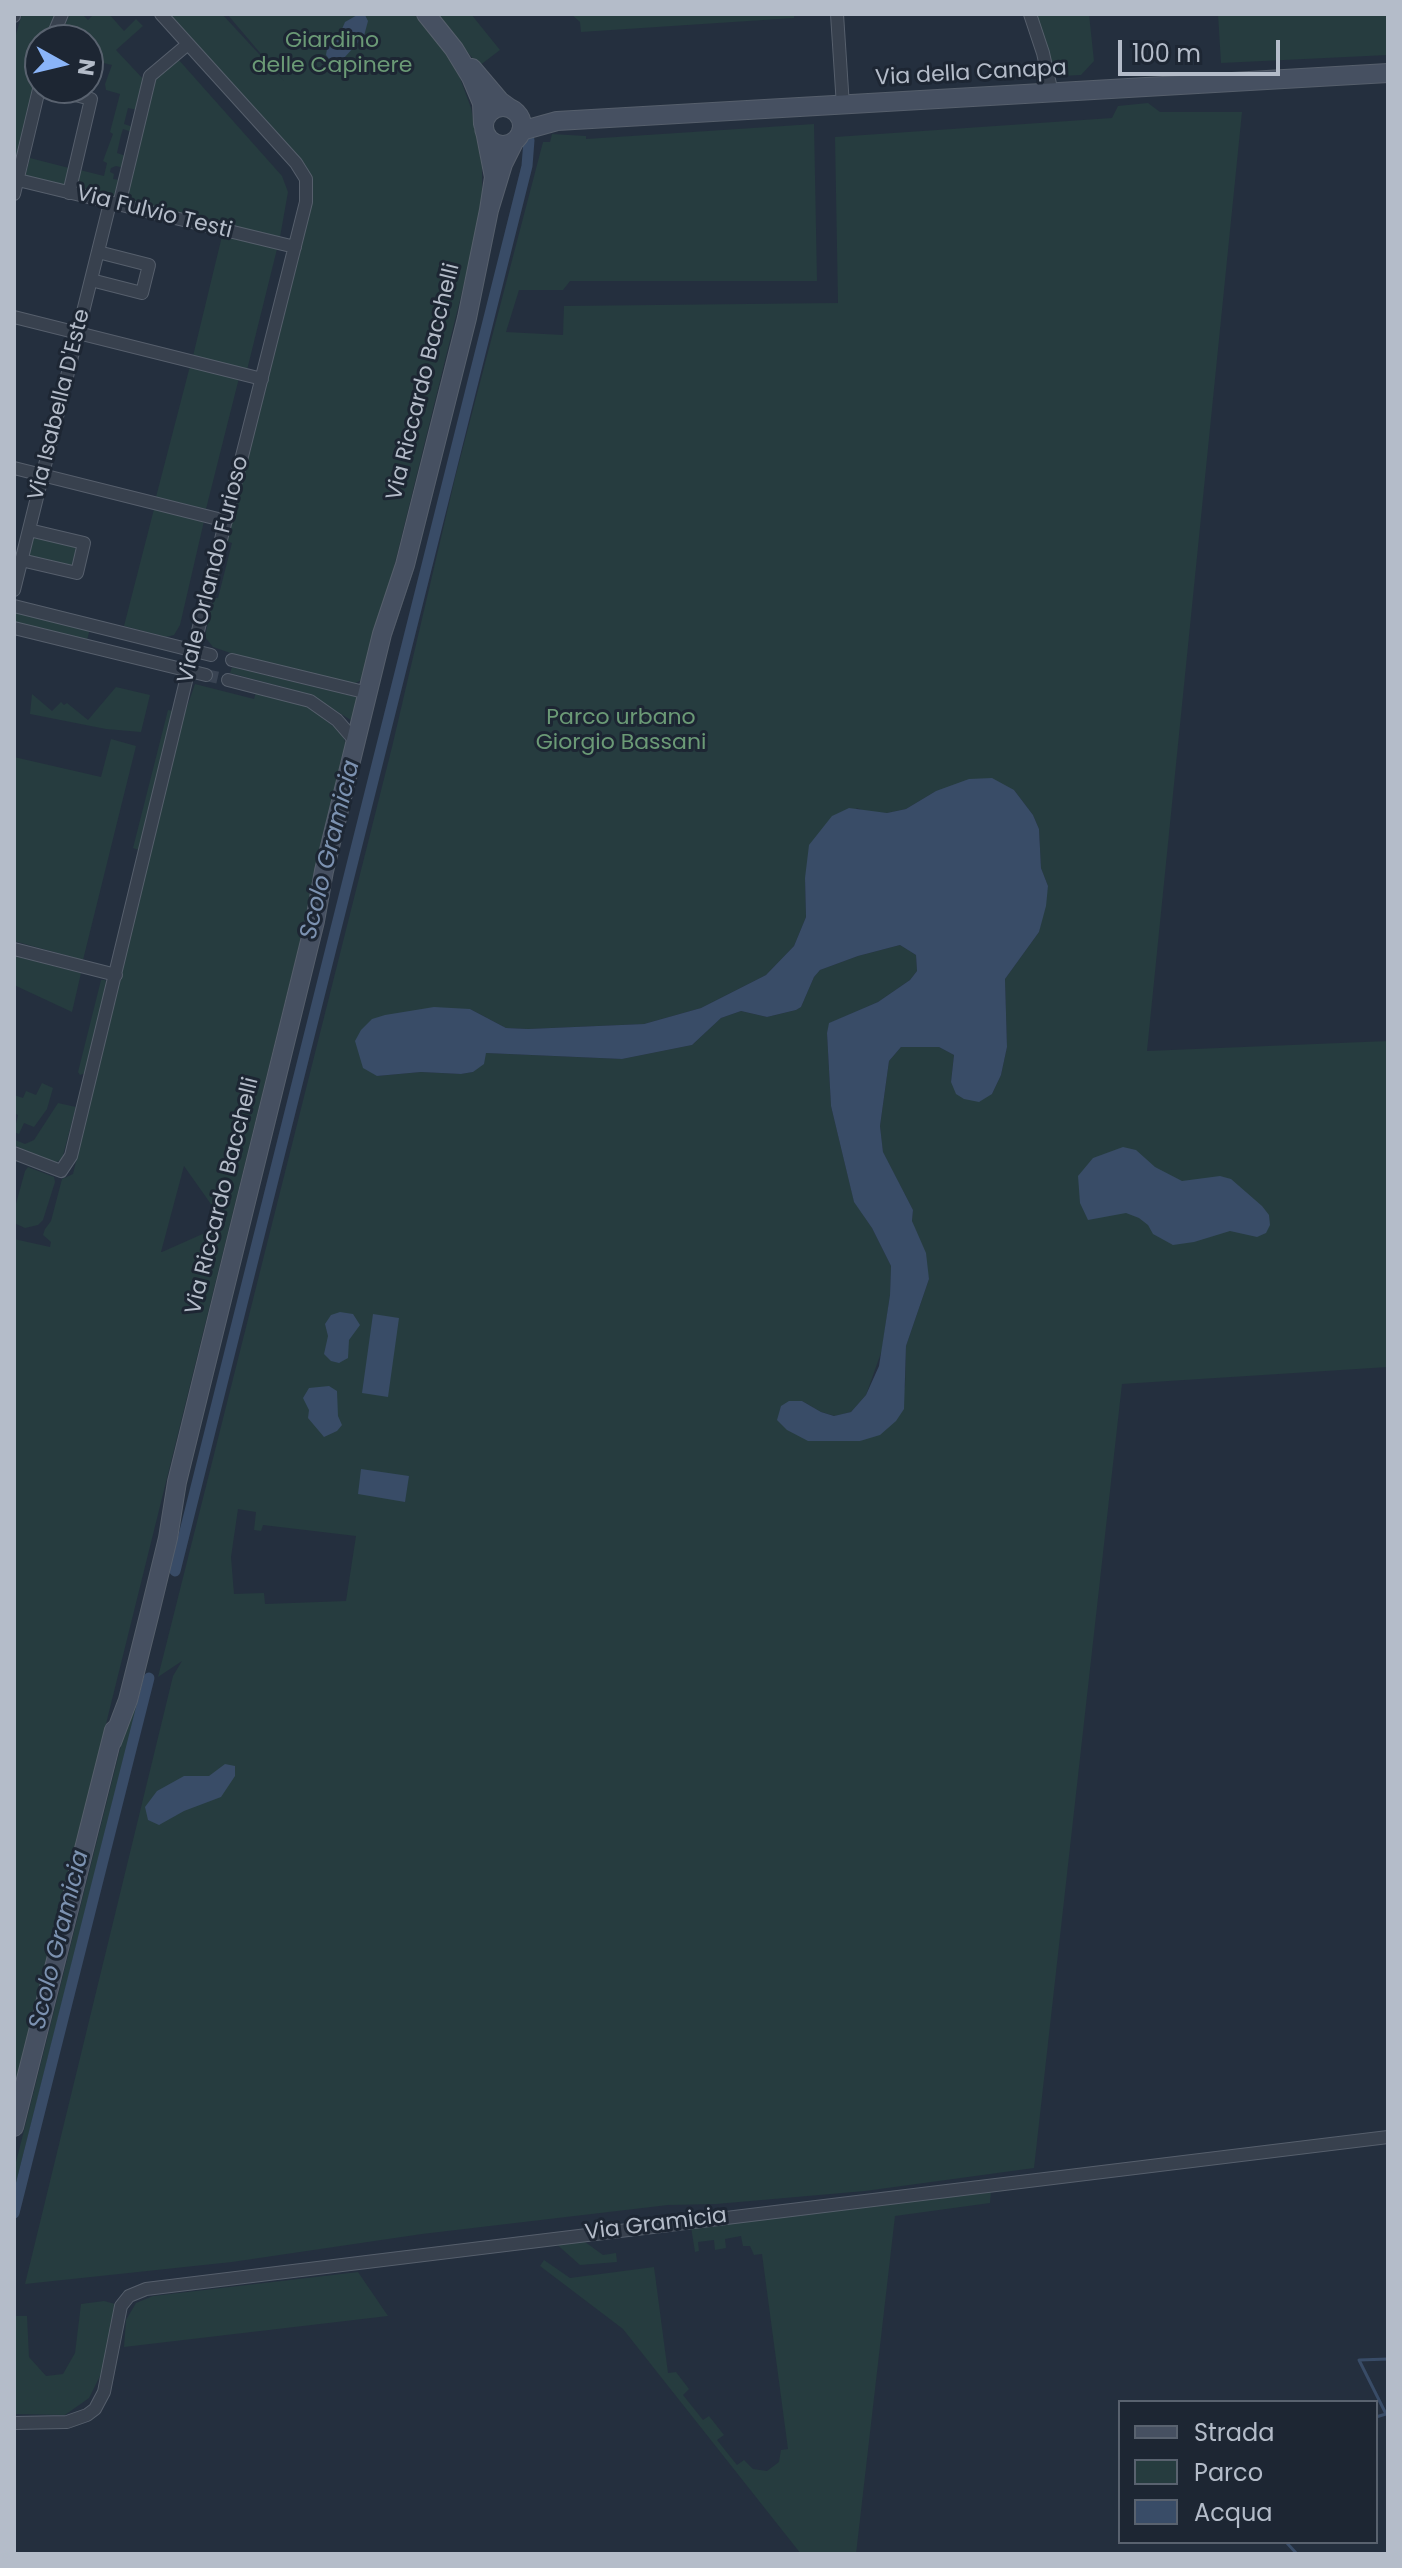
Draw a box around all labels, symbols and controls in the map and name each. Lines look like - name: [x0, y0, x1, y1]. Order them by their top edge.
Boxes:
- north arrow: [24, 24, 104, 104]
- scale bar: [1122, 24, 1284, 74]
- park label: Giardino delle Capinere: [252, 28, 412, 80]
- text: 100 m: [1132, 37, 1201, 70]
- street label: Via della Canapa: [875, 56, 1067, 92]
- text: N: [70, 57, 103, 77]
- street label: Via Fulvio Testi: [73, 181, 235, 245]
- street label: Via Riccardo Bacchelli: [382, 261, 466, 503]
- street label: Via Isabella D'Este: [23, 307, 97, 503]
- street label: Viale Orlando Furioso: [173, 454, 255, 686]
- park label: Parco urbano Giorgio Bassani: [536, 705, 706, 756]
- water label: Scolo Gramicia: [295, 758, 367, 942]
- street label: Via Riccardo Bacchelli: [181, 1075, 265, 1317]
- water label: Scolo Gramicia: [24, 1848, 96, 2032]
- street label: Via Gramicia: [583, 2203, 729, 2247]
- legend: [1118, 2400, 1378, 2544]
- text: Strada: [1194, 2416, 1274, 2449]
- text: Parco: [1194, 2456, 1263, 2489]
- text: Acqua: [1194, 2496, 1273, 2529]

